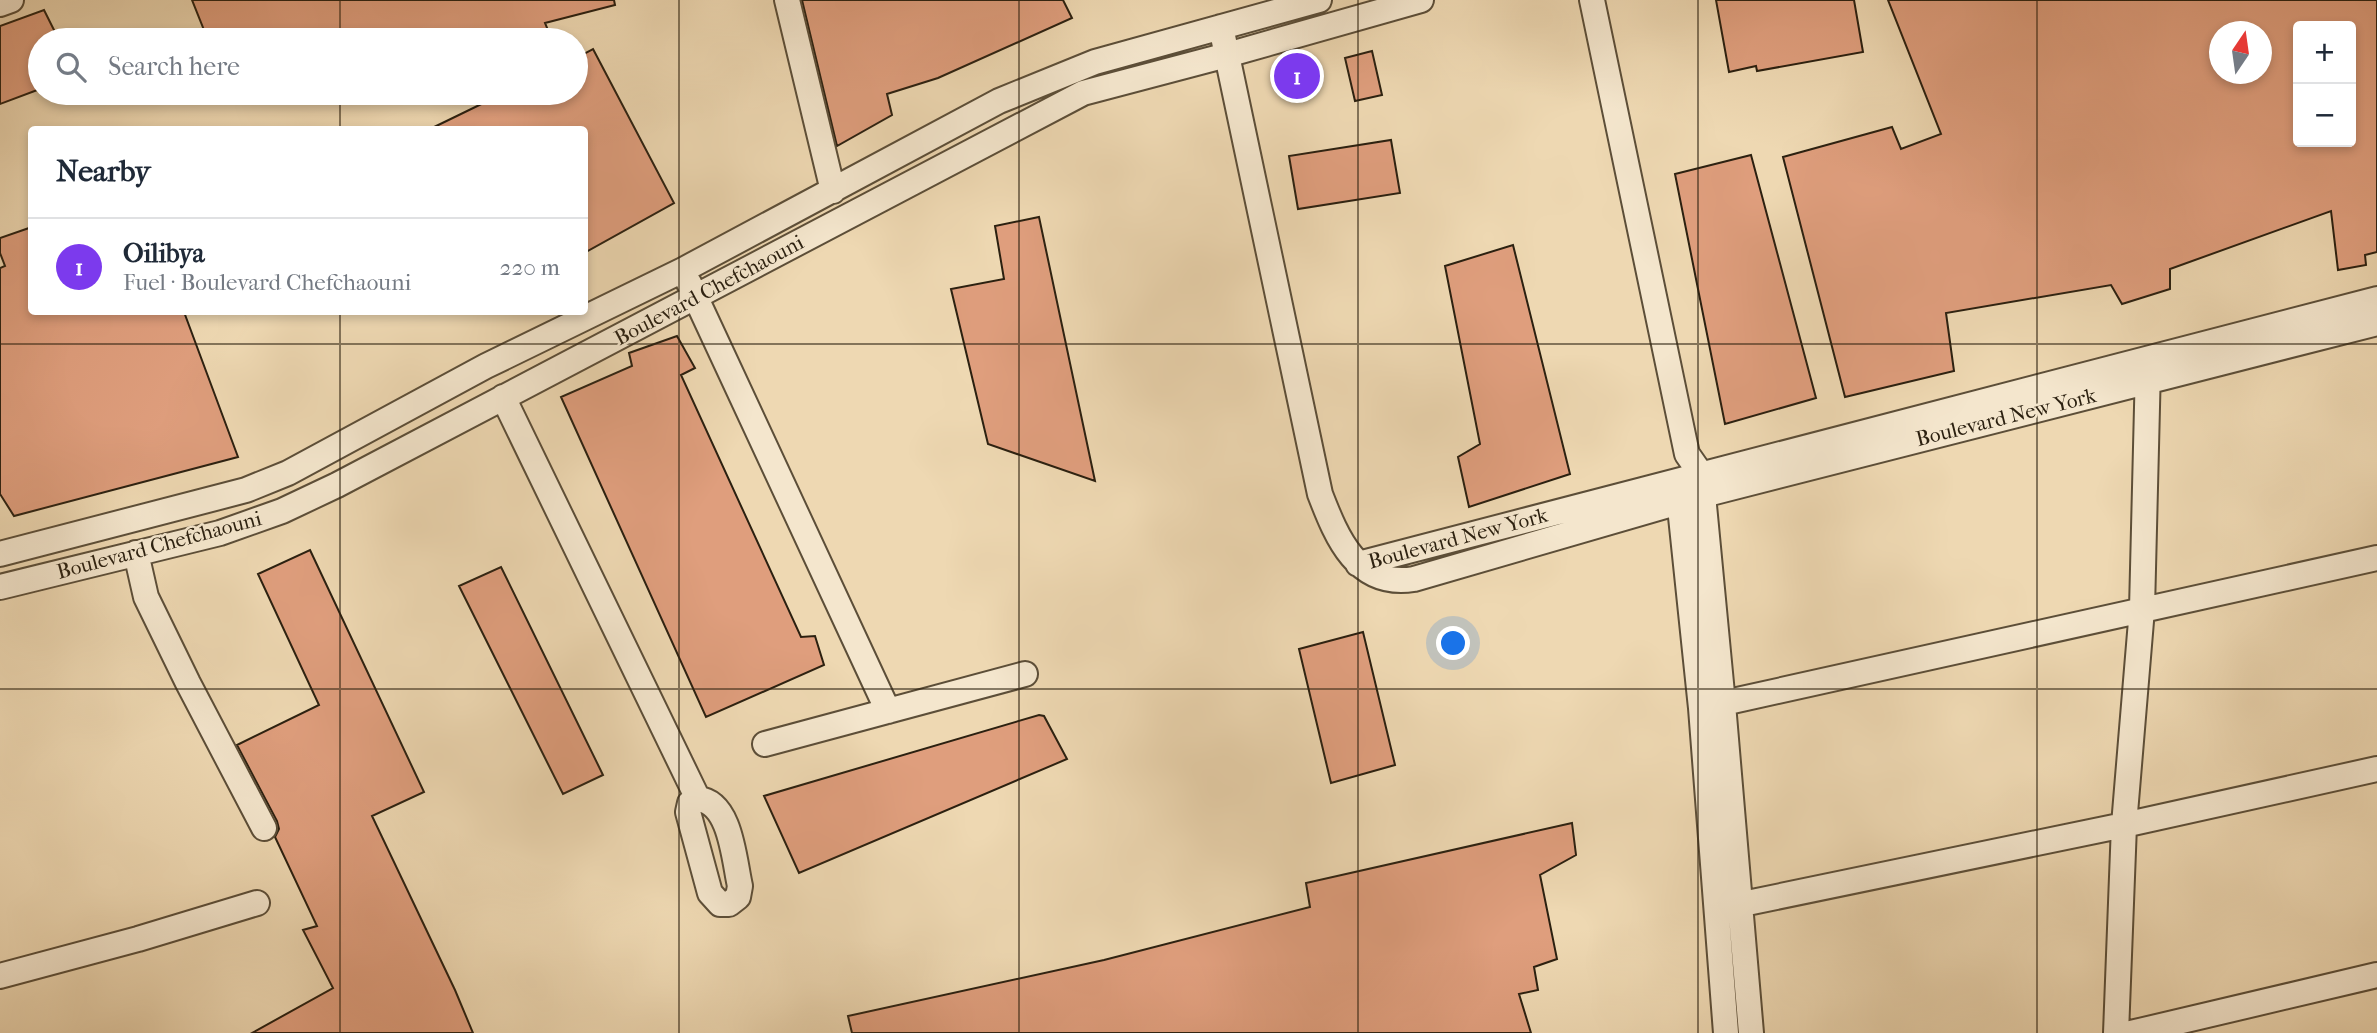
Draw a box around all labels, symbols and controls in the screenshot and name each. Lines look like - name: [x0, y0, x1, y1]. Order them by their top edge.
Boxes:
- north arrow: [2209, 21, 2272, 84]
- map controls: [2293, 21, 2356, 147]
- button: +: [2293, 21, 2356, 84]
- search box: [28, 28, 588, 105]
- icon: search: [52, 48, 90, 86]
- pin: 1: [1274, 50, 1320, 102]
- text: Search here: [108, 51, 240, 82]
- button: −: [2293, 84, 2356, 147]
- text: Nearby: [56, 154, 151, 189]
- street label: Boulevard Chefchaouni: [610, 230, 808, 350]
- text: Oilibya: [123, 238, 204, 269]
- text: 1: [75, 254, 83, 281]
- text: 220 m: [500, 254, 560, 281]
- text: Fuel · Boulevard Chefchaouni: [123, 269, 411, 296]
- street label: Boulevard New York: [1913, 383, 2099, 451]
- street label: Boulevard New York: [1366, 502, 1551, 574]
- street label: Boulevard Chefchaouni: [54, 506, 264, 584]
- your location: [1436, 626, 1470, 660]

